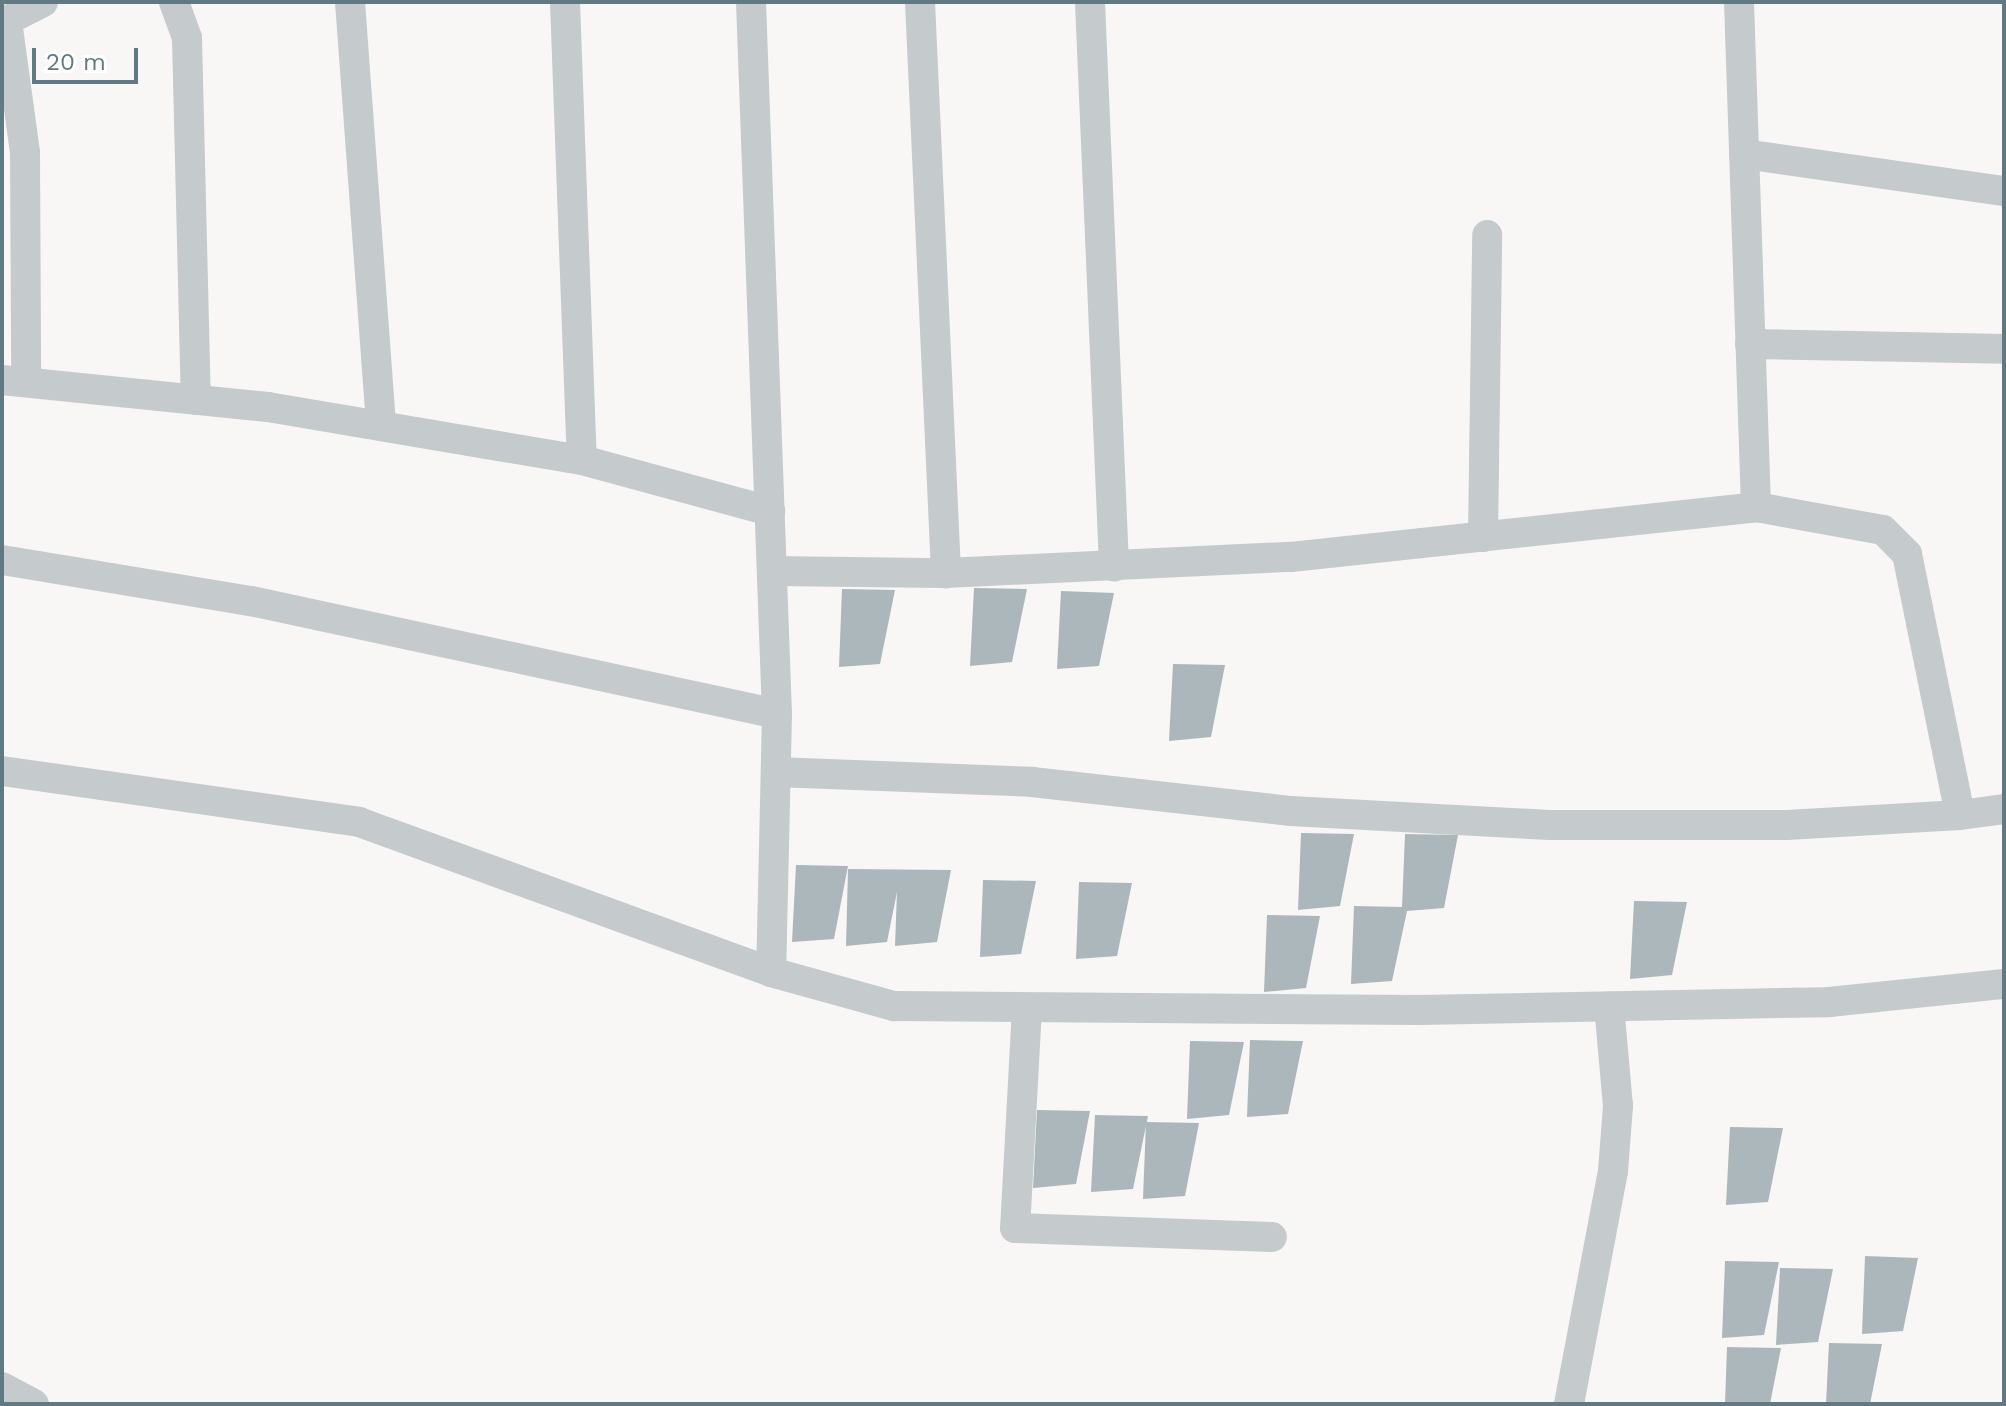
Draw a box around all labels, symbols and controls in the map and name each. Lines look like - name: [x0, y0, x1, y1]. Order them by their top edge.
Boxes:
- scale bar: [36, 32, 142, 82]
- text: 20 m: [46, 48, 106, 76]

